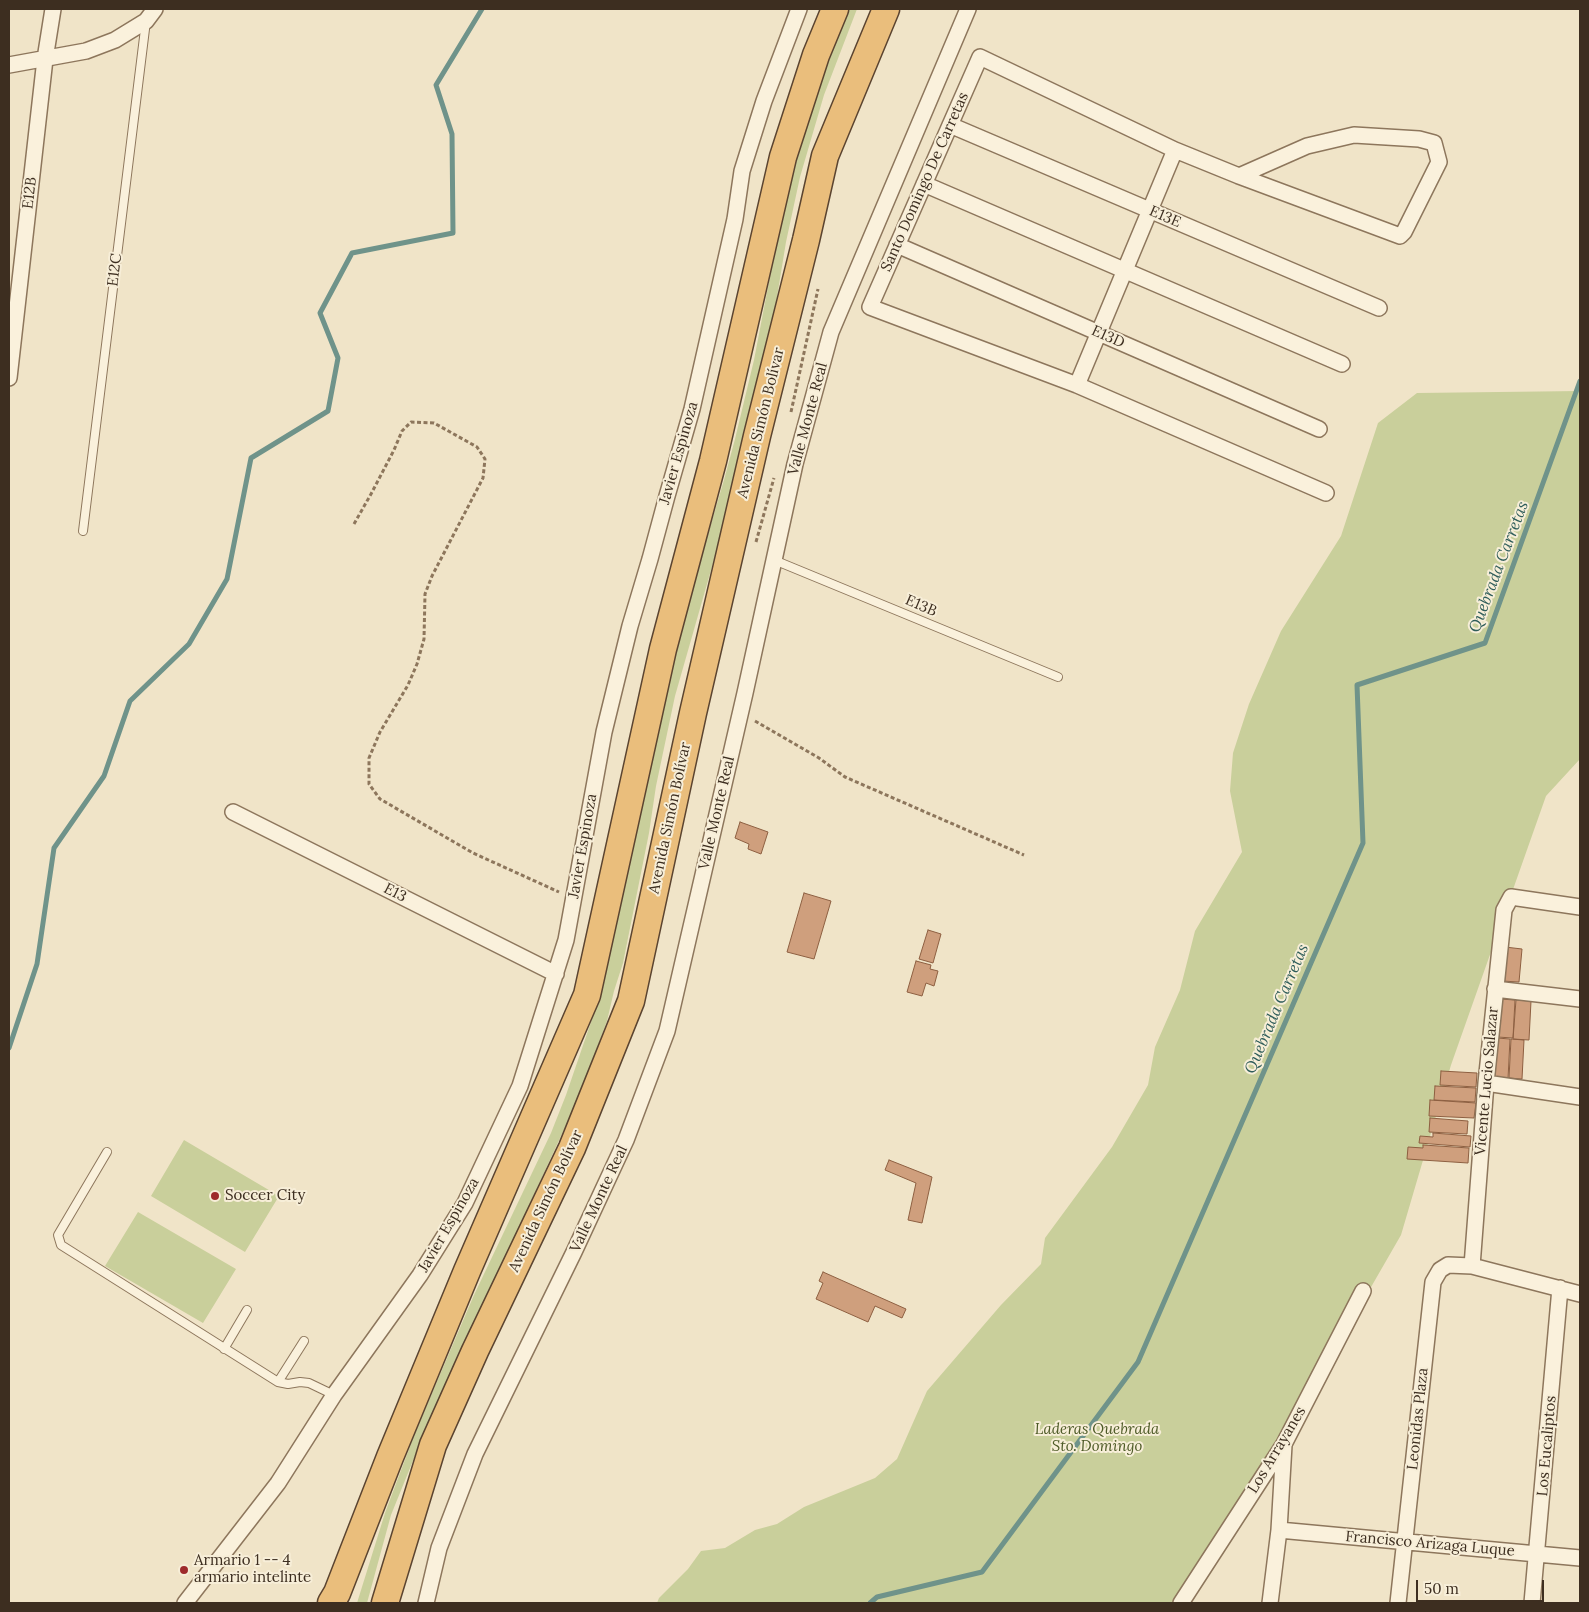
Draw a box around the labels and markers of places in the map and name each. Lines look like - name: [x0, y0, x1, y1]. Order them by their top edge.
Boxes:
- place label: Soccer City: [225, 1187, 305, 1205]
- marker: Soccer City: [209, 1190, 221, 1202]
- place label: Armario 1 -- 4 armario intelinte: [194, 1552, 311, 1587]
- marker: Armario 1 -- 4 armario intelinte: [178, 1564, 190, 1576]

